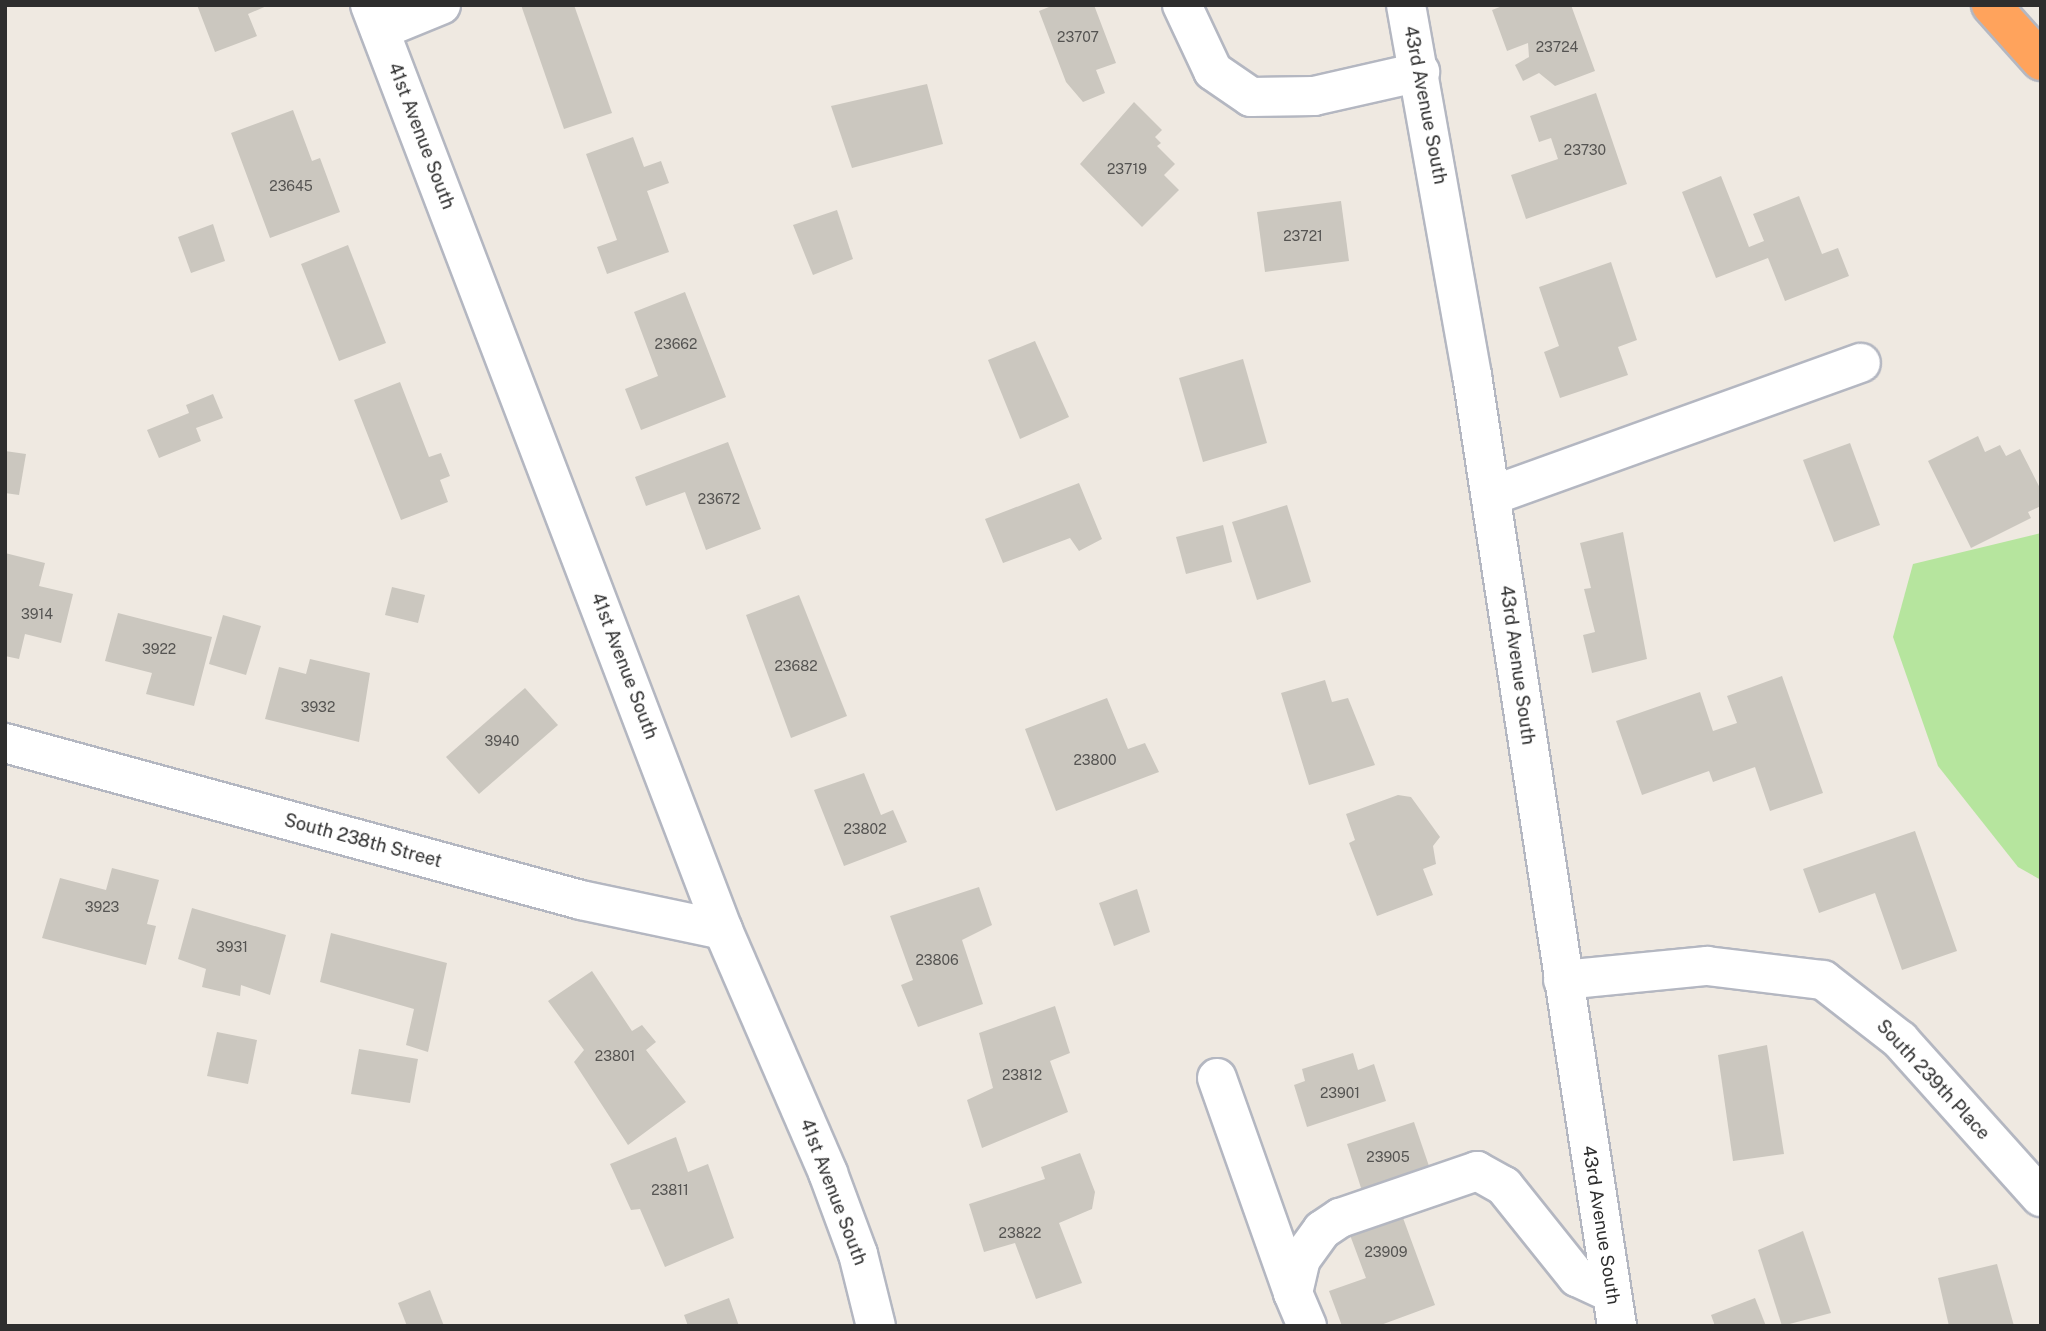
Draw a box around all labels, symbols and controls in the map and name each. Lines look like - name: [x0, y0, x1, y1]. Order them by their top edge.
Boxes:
- street label: 43rd Avenue South: [1399, 24, 1451, 186]
- house number: 23707: [1057, 29, 1099, 45]
- house number: 23724: [1536, 39, 1578, 55]
- street label: 41st Avenue South: [383, 60, 459, 212]
- house number: 23730: [1564, 142, 1606, 158]
- house number: 23719: [1107, 161, 1147, 177]
- house number: 23645: [269, 178, 313, 194]
- house number: 23721: [1283, 228, 1323, 244]
- house number: 23662: [655, 336, 697, 352]
- house number: 23672: [698, 491, 740, 507]
- street label: 43rd Avenue South: [1495, 584, 1539, 746]
- street label: 41st Avenue South: [586, 590, 662, 742]
- house number: 3914: [21, 606, 53, 622]
- house number: 3922: [142, 641, 176, 657]
- house number: 23682: [774, 658, 818, 674]
- house number: 3932: [301, 699, 335, 715]
- house number: 3940: [485, 733, 519, 749]
- house number: 23800: [1073, 752, 1117, 768]
- street label: South 238th Street: [282, 810, 444, 872]
- house number: 23802: [844, 821, 886, 837]
- house number: 3923: [85, 899, 119, 915]
- house number: 3931: [216, 939, 248, 955]
- house number: 23806: [915, 952, 959, 968]
- street label: South 239th Place: [1872, 1016, 1994, 1144]
- house number: 23801: [595, 1048, 635, 1064]
- house number: 23812: [1002, 1067, 1042, 1083]
- house number: 23901: [1320, 1085, 1360, 1101]
- street label: 41st Avenue South: [795, 1116, 871, 1268]
- street label: 43rd Avenue South: [1578, 1144, 1624, 1306]
- house number: 23905: [1366, 1149, 1410, 1165]
- house number: 23811: [651, 1182, 689, 1198]
- house number: 23822: [999, 1225, 1041, 1241]
- house number: 23909: [1365, 1244, 1407, 1260]

